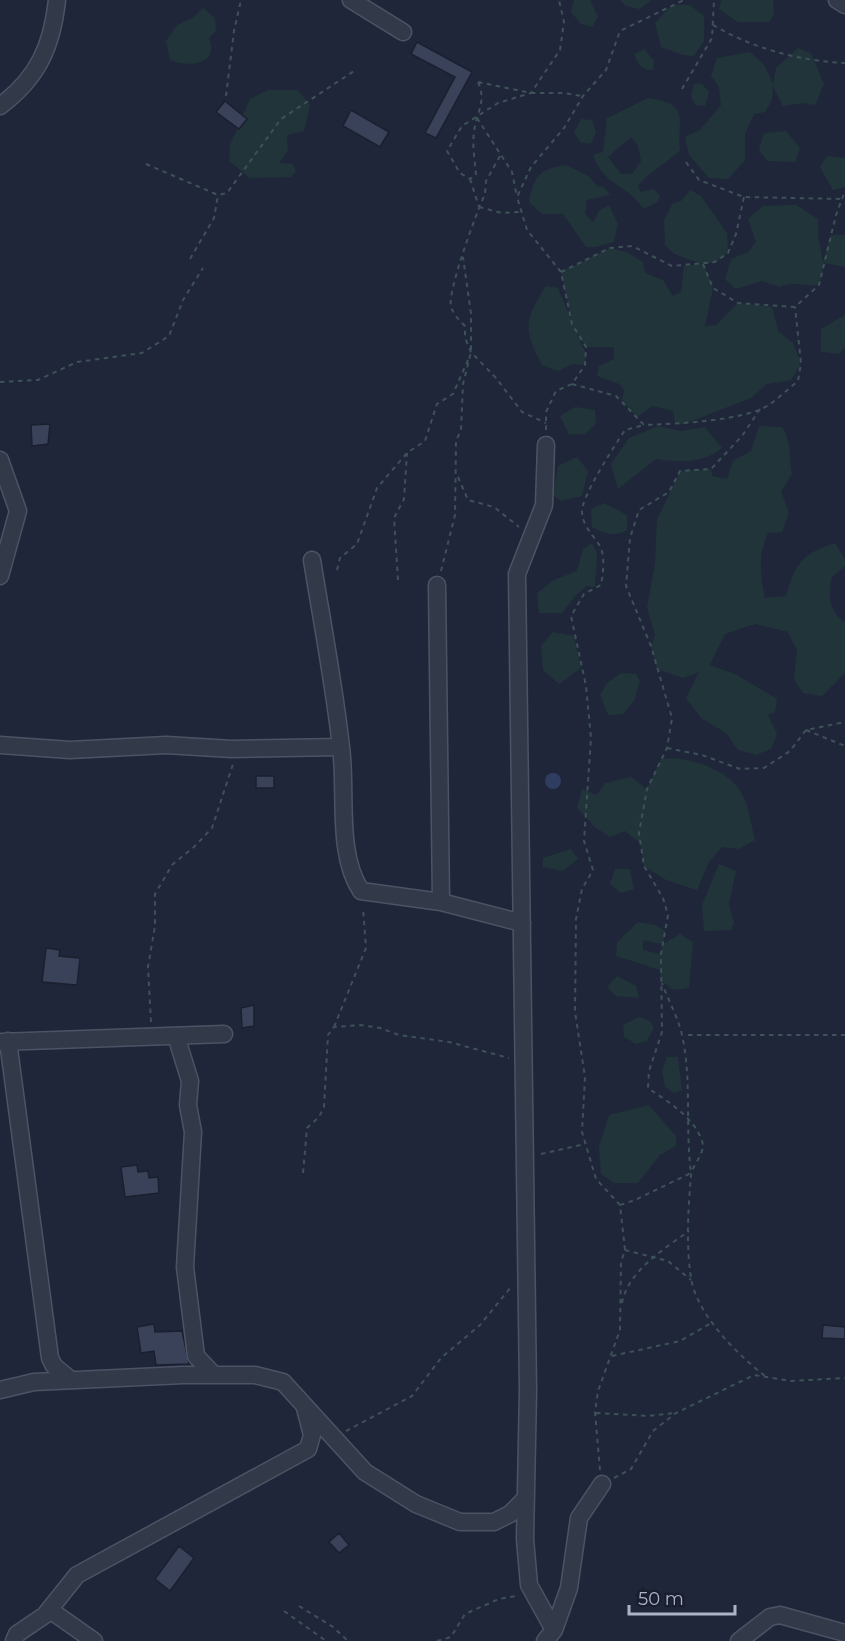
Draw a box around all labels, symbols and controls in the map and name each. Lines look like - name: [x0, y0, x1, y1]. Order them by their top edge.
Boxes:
- scale bar: [629, 1578, 736, 1616]
- text: 50 m: [638, 1588, 684, 1610]

